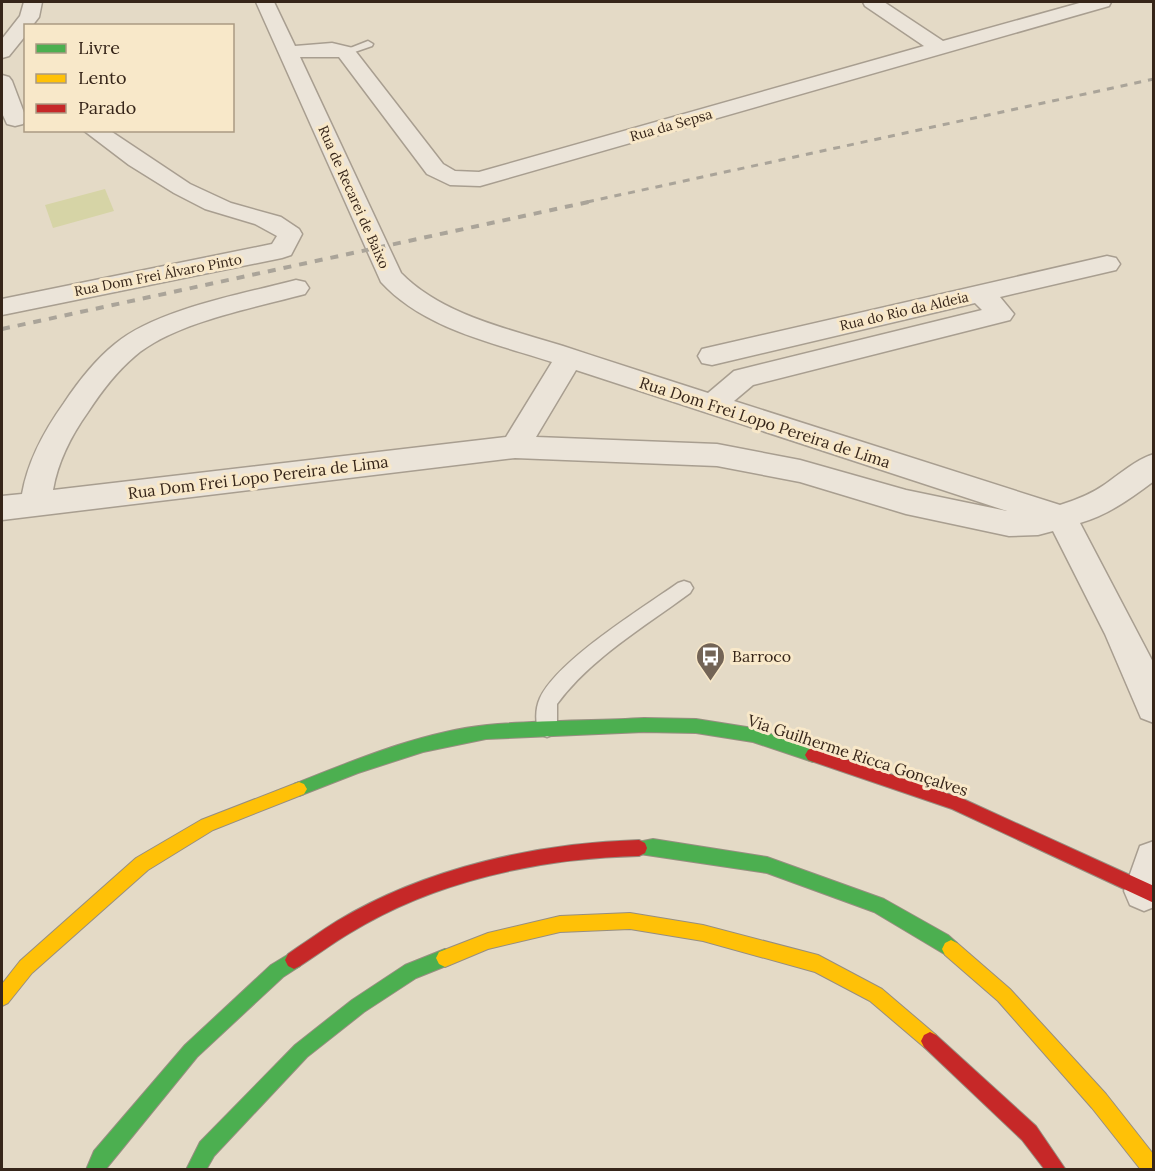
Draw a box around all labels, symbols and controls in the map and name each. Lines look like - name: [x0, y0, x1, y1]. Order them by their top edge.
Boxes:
- legend: [24, 24, 234, 132]
- text: Livre: [78, 36, 120, 59]
- text: Lento: [78, 66, 126, 89]
- text: Parado: [78, 96, 136, 119]
- street label: Rua da Sepsa: [628, 105, 714, 145]
- street label: Rua de Recarei de Baixo: [314, 123, 394, 271]
- street label: Rua Dom Frei Álvaro Pinto: [73, 250, 243, 300]
- street label: Rua do Rio da Aldeia: [838, 287, 970, 335]
- street label: Rua Dom Frei Lopo Pereira de Lima: [637, 372, 893, 472]
- street label: Rua Dom Frei Lopo Pereira de Lima: [126, 451, 390, 503]
- bus stop icon: Barroco: [695, 640, 727, 682]
- place label: Barroco: [732, 646, 791, 666]
- street label: Via Guilherme Ricca Gonçalves: [744, 710, 971, 800]

